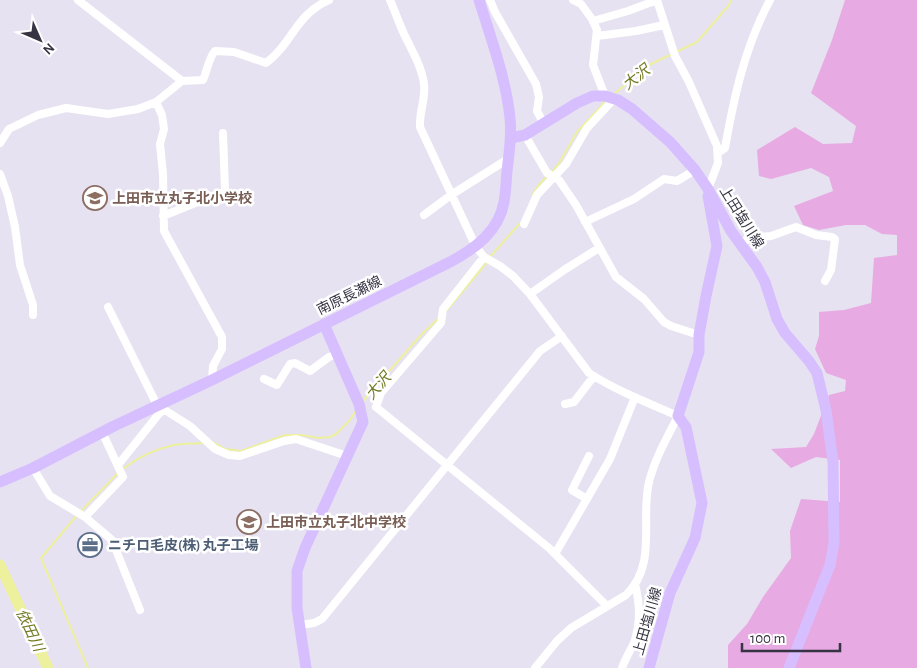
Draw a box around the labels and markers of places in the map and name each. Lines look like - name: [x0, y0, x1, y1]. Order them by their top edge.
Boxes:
- school or university icon: 上田市立丸子北小学校: [82, 185, 108, 211]
- place label: 上田市立丸子北小学校: [112, 191, 252, 206]
- school or university icon: 上田市立丸子北中学校: [236, 509, 262, 535]
- place label: 上田市立丸子北中学校: [266, 515, 406, 530]
- office icon: ニチロ毛皮(株) 丸子工場: [77, 532, 103, 558]
- place label: ニチロ毛皮(株) 丸子工場: [108, 538, 258, 553]

